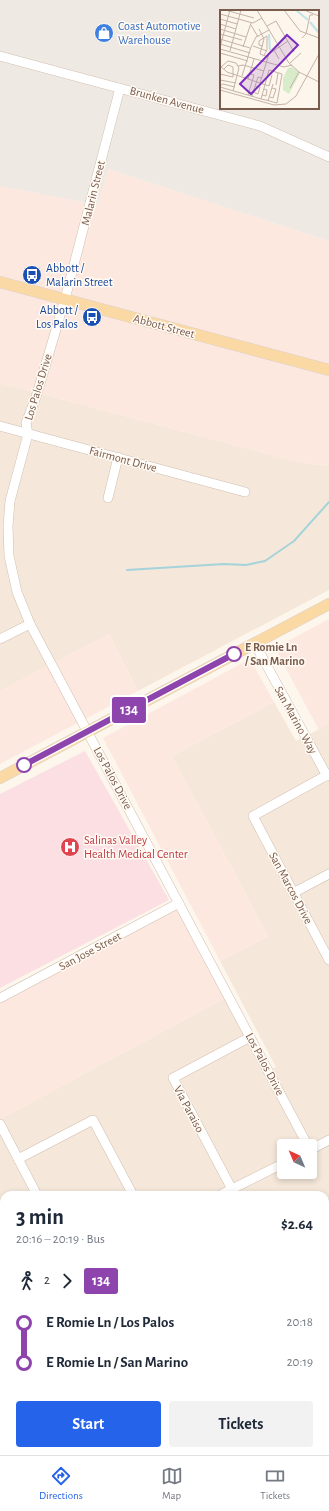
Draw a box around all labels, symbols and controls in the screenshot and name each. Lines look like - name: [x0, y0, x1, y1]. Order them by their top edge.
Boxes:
- inset map: [220, 10, 319, 109]
- place label: Coast Automotive Warehouse: [118, 20, 201, 46]
- shop icon: Coast Automotive Warehouse: [93, 22, 115, 44]
- street label: Brunken Avenue: [129, 84, 205, 116]
- street label: Malarin Street: [79, 159, 107, 227]
- place label: Abbott / Malarin Street: [46, 262, 113, 288]
- bus stop icon: Abbott / Malarin Street: [21, 264, 43, 286]
- place label: Abbott / Los Palos: [36, 304, 79, 330]
- bus stop icon: Abbott / Los Palos: [81, 306, 103, 328]
- street label: Abbott Street: [132, 312, 196, 340]
- street label: Los Palos Drive: [22, 352, 54, 422]
- street label: Fairmont Drive: [88, 444, 158, 474]
- place label: E Romie Ln / San Marino: [244, 641, 305, 667]
- marker: E Romie Ln / San Marino: [226, 646, 242, 662]
- street label: San Marino Way: [272, 684, 319, 756]
- line badge: 134: [106, 697, 152, 723]
- text: 134: [120, 703, 138, 717]
- street label: Los Palos Drive: [92, 745, 134, 811]
- unlabelled marker: [16, 757, 32, 773]
- place label: Salinas Valley Health Medical Center: [84, 834, 188, 860]
- hospital icon: Salinas Valley Health Medical Center: [59, 836, 81, 858]
- street label: San Marcos Drive: [267, 850, 315, 926]
- street label: San Jose Street: [57, 930, 123, 972]
- street label: Los Palos Drive: [244, 1031, 286, 1097]
- street label: Via Paraiso: [172, 1084, 206, 1134]
- north arrow: [277, 1139, 317, 1179]
- map controls: [277, 1139, 317, 1179]
- text: 3 min: [16, 1206, 64, 1228]
- text: $2.64: [281, 1217, 313, 1232]
- text: 20:16 – 20:19 · Bus: [16, 1233, 105, 1246]
- icon: walk: [16, 1270, 38, 1292]
- icon: forward: [56, 1270, 78, 1292]
- text: 2: [44, 1274, 50, 1287]
- text: 134: [92, 1274, 110, 1288]
- text: E Romie Ln / Los Palos: [46, 1315, 174, 1330]
- text: 20:18: [287, 1316, 313, 1329]
- text: E Romie Ln / San Marino: [46, 1355, 188, 1370]
- text: 20:19: [287, 1356, 313, 1369]
- button: Start: [16, 1401, 161, 1447]
- button: Tickets: [169, 1401, 313, 1447]
- tab: Directions: [39, 1465, 83, 1502]
- tab: Map: [161, 1465, 183, 1502]
- tab: Tickets: [260, 1465, 290, 1502]

